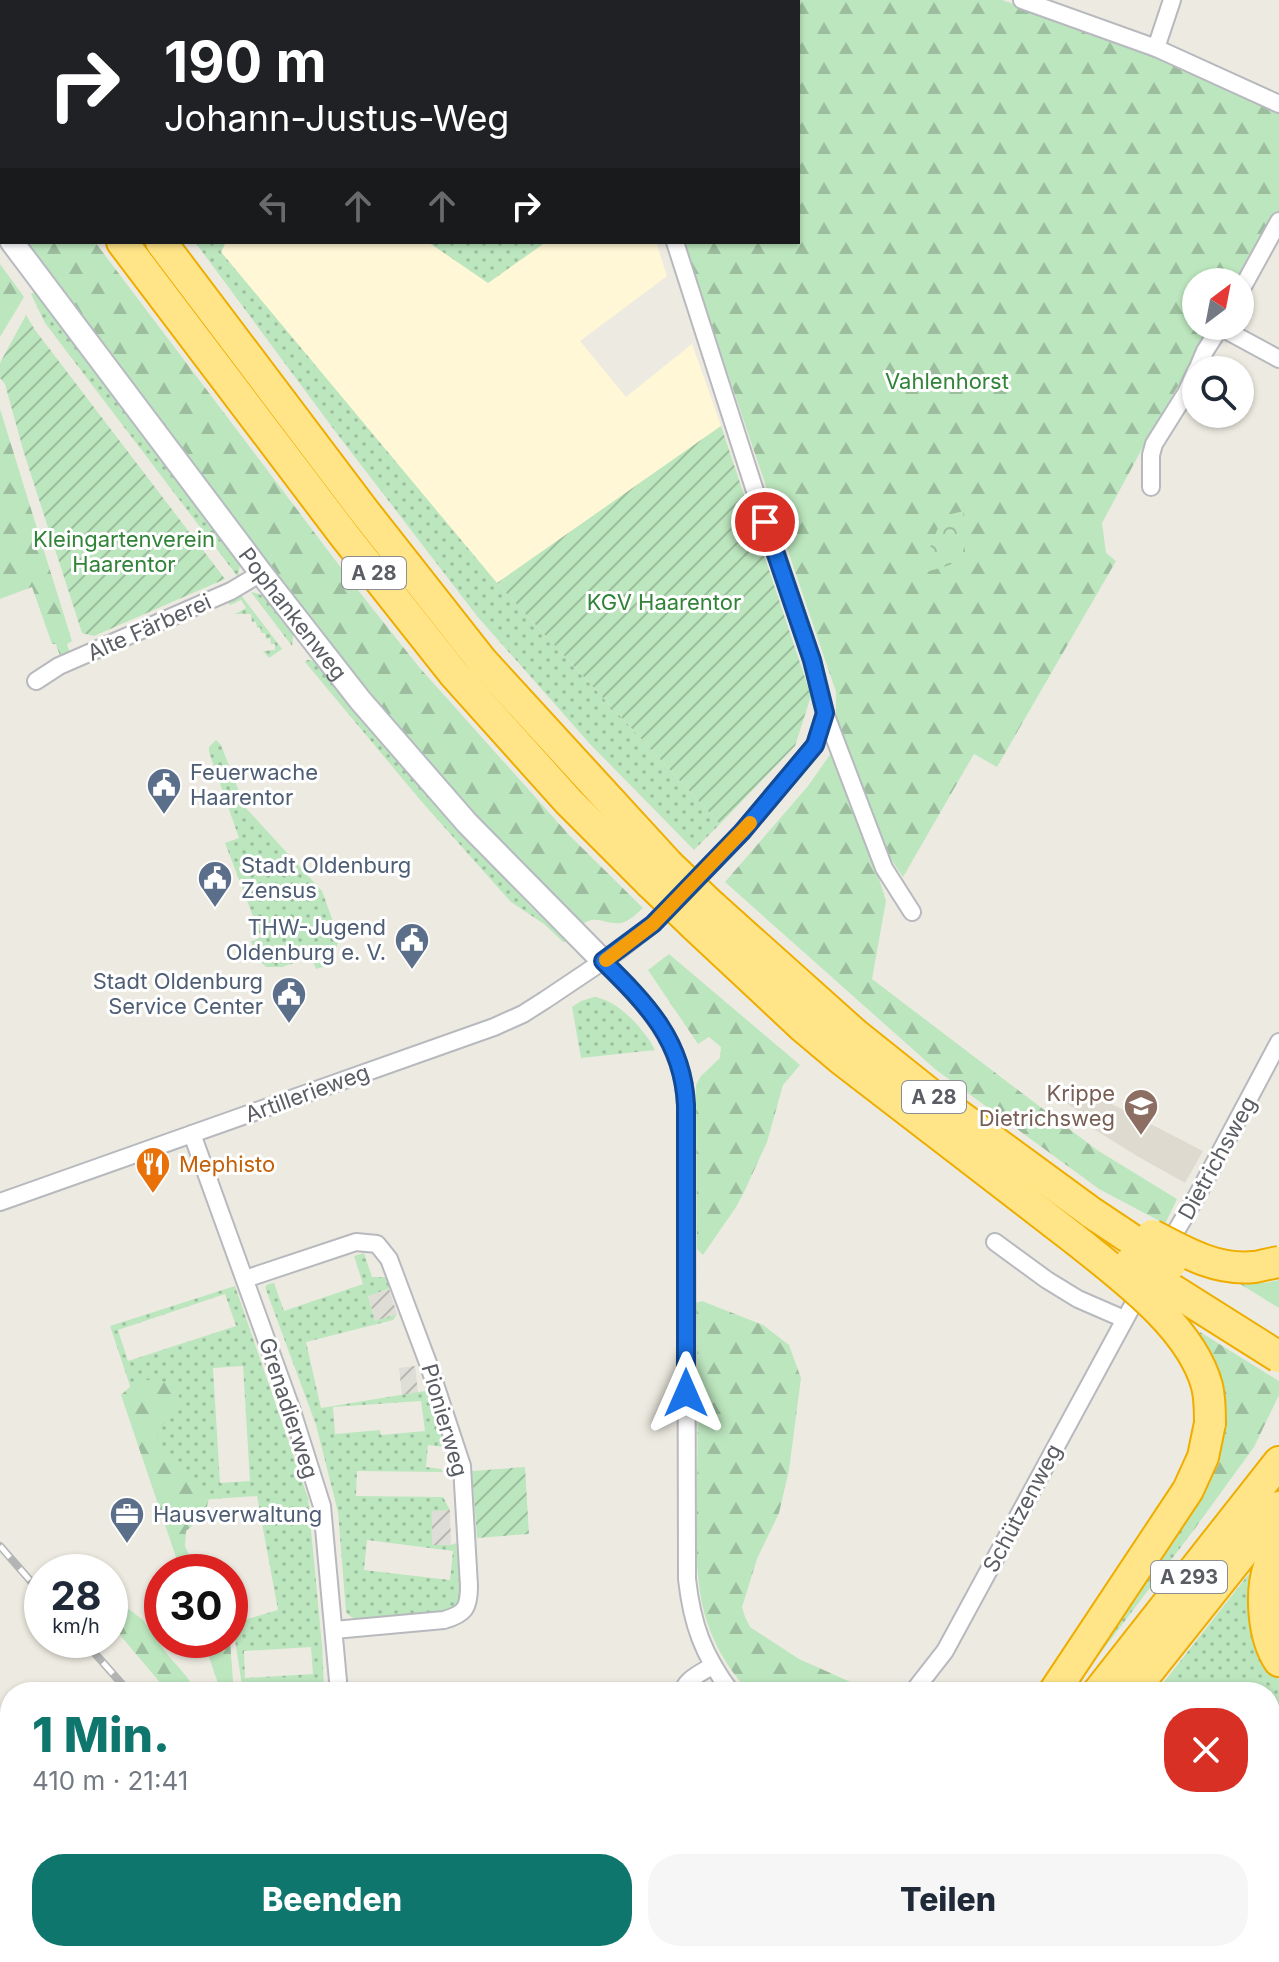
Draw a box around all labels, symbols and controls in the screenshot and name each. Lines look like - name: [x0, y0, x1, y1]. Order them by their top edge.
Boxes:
- text: 190 m: [164, 28, 327, 96]
- icon: right: [32, 32, 136, 136]
- text: Johann-Justus-Weg: [164, 96, 509, 140]
- icon: left: [252, 184, 296, 228]
- icon: ahead: [336, 184, 380, 228]
- icon: ahead: [420, 184, 464, 228]
- icon: right: [504, 184, 548, 228]
- north arrow: [1182, 268, 1254, 340]
- map controls: [1182, 268, 1254, 428]
- button: search: [1182, 356, 1254, 428]
- park label: Vahlenhorst: [885, 368, 1009, 394]
- pin: [731, 488, 799, 556]
- icon: arrive: [743, 500, 787, 544]
- park label: Kleingartenverein Haarentor: [33, 526, 215, 577]
- street label: Pophankenweg: [234, 543, 352, 685]
- road number: A 28: [342, 557, 406, 589]
- street label: Alte Färberei: [83, 588, 215, 666]
- park label: KGV Haarentor: [587, 589, 741, 615]
- place label: Feuerwache Haarentor: [190, 759, 318, 810]
- public building icon: Feuerwache Haarentor: [145, 766, 183, 816]
- place label: Stadt Oldenburg Zensus: [241, 852, 411, 903]
- public building icon: Stadt Oldenburg Zensus: [196, 859, 234, 909]
- place label: THW-Jugend Oldenburg e. V.: [226, 914, 386, 965]
- public building icon: THW-Jugend Oldenburg e. V.: [393, 921, 431, 971]
- place label: Stadt Oldenburg Service Center: [93, 968, 263, 1019]
- public building icon: Stadt Oldenburg Service Center: [270, 975, 308, 1025]
- street label: Artillerieweg: [241, 1059, 373, 1127]
- place label: Krippe Dietrichsweg: [979, 1080, 1115, 1131]
- road number: A 28: [902, 1081, 966, 1113]
- school or university icon: Krippe Dietrichsweg: [1122, 1087, 1160, 1137]
- street label: Dietrichsweg: [1173, 1092, 1261, 1224]
- restaurant icon: Mephisto: [134, 1145, 172, 1195]
- place label: Mephisto: [179, 1151, 275, 1177]
- street label: Grenadierweg: [254, 1334, 324, 1482]
- position arrow: [644, 1351, 728, 1435]
- street label: Pionierweg: [416, 1361, 474, 1479]
- street label: Schützenweg: [977, 1439, 1067, 1577]
- office icon: Hausverwaltung: [108, 1495, 146, 1545]
- place label: Hausverwaltung: [153, 1501, 322, 1527]
- speed limit sign: 30: [144, 1554, 248, 1658]
- road number: A 293: [1151, 1561, 1227, 1593]
- text: 28: [50, 1571, 102, 1620]
- text: km/h: [52, 1614, 100, 1638]
- text: 1 Min.: [32, 1705, 170, 1764]
- button: close: [1164, 1708, 1248, 1792]
- text: 410 m · 21:41: [32, 1765, 188, 1796]
- button: Beenden: [32, 1854, 632, 1946]
- button: Teilen: [648, 1854, 1248, 1946]

